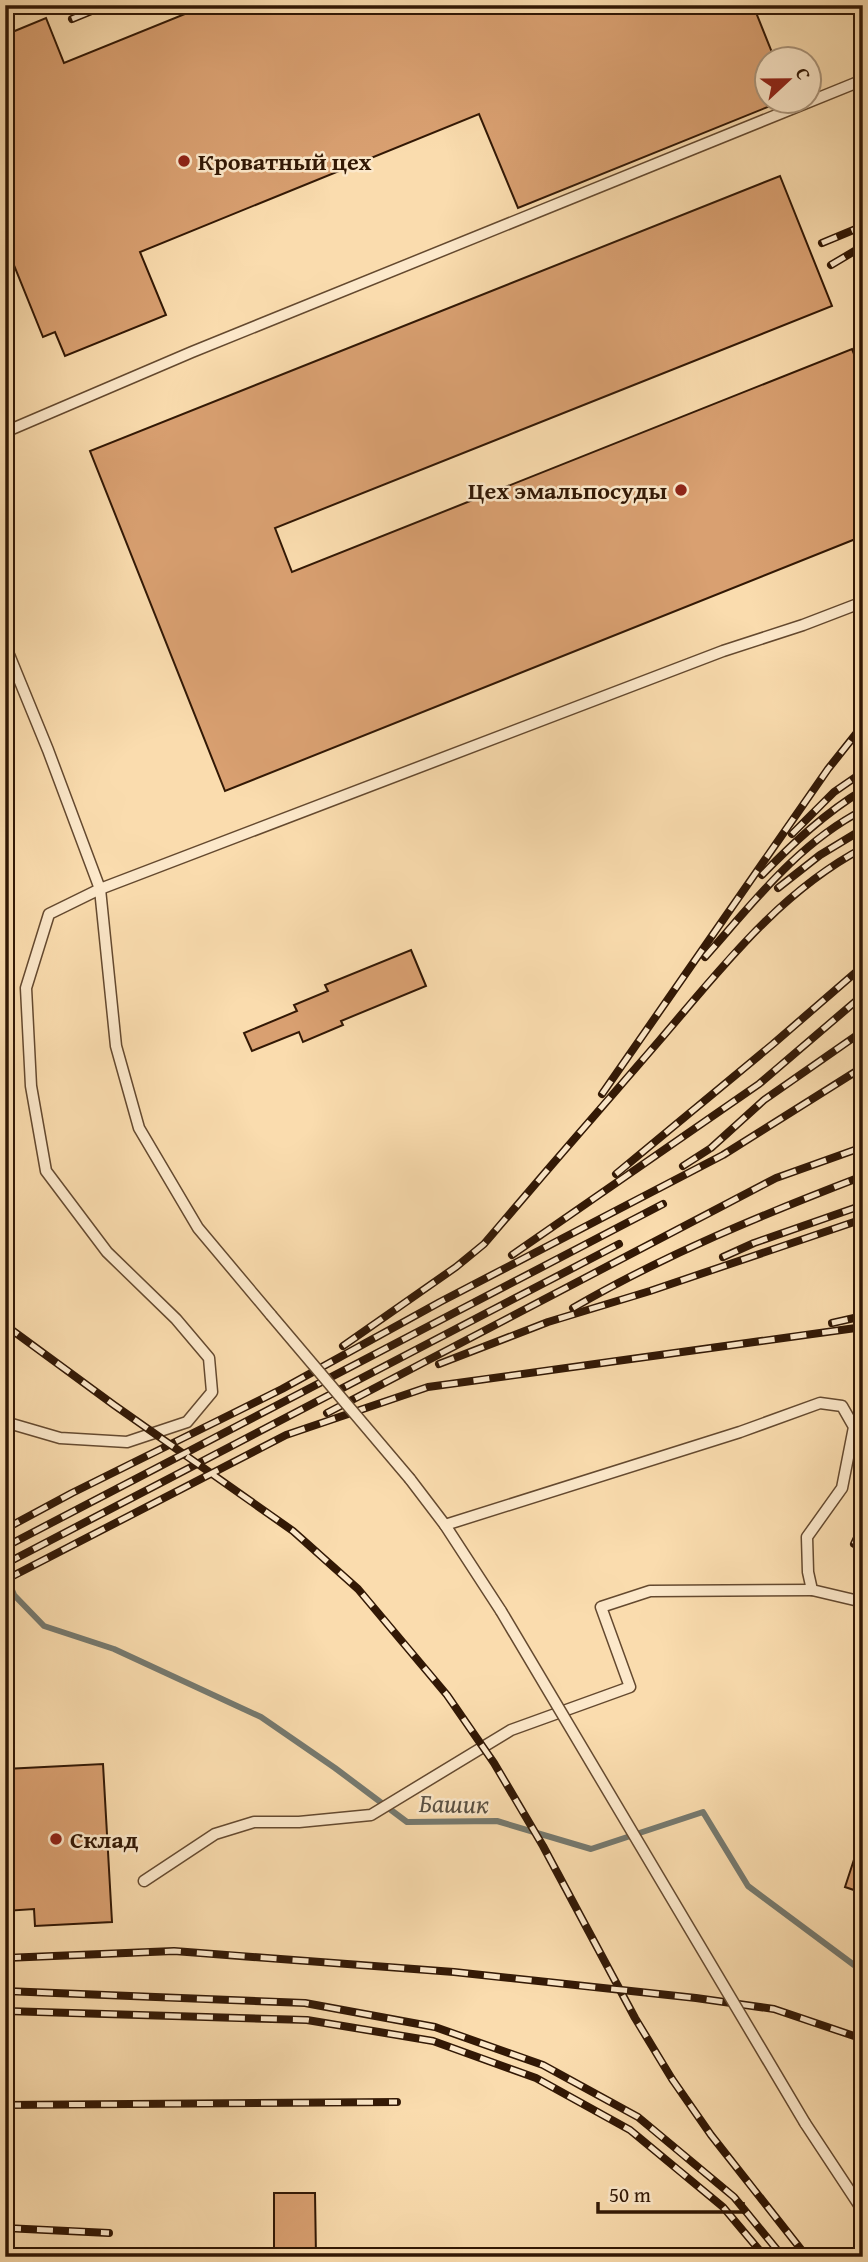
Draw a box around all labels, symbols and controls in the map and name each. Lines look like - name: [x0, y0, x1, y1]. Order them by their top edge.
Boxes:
- north arrow: [752, 46, 822, 116]
- text: С: [789, 63, 819, 84]
- place label: Кроватный цех: [198, 144, 372, 179]
- marker: Кроватный цех: [176, 153, 192, 169]
- place label: Цех эмальпосуды: [468, 473, 667, 508]
- marker: Цех эмальпосуды: [673, 482, 689, 498]
- water label: Башик: [419, 1783, 490, 1823]
- place label: Склад: [70, 1822, 139, 1857]
- marker: Склад: [48, 1831, 64, 1847]
- scale bar: [598, 2171, 744, 2215]
- text: 50 m: [609, 2179, 651, 2210]

